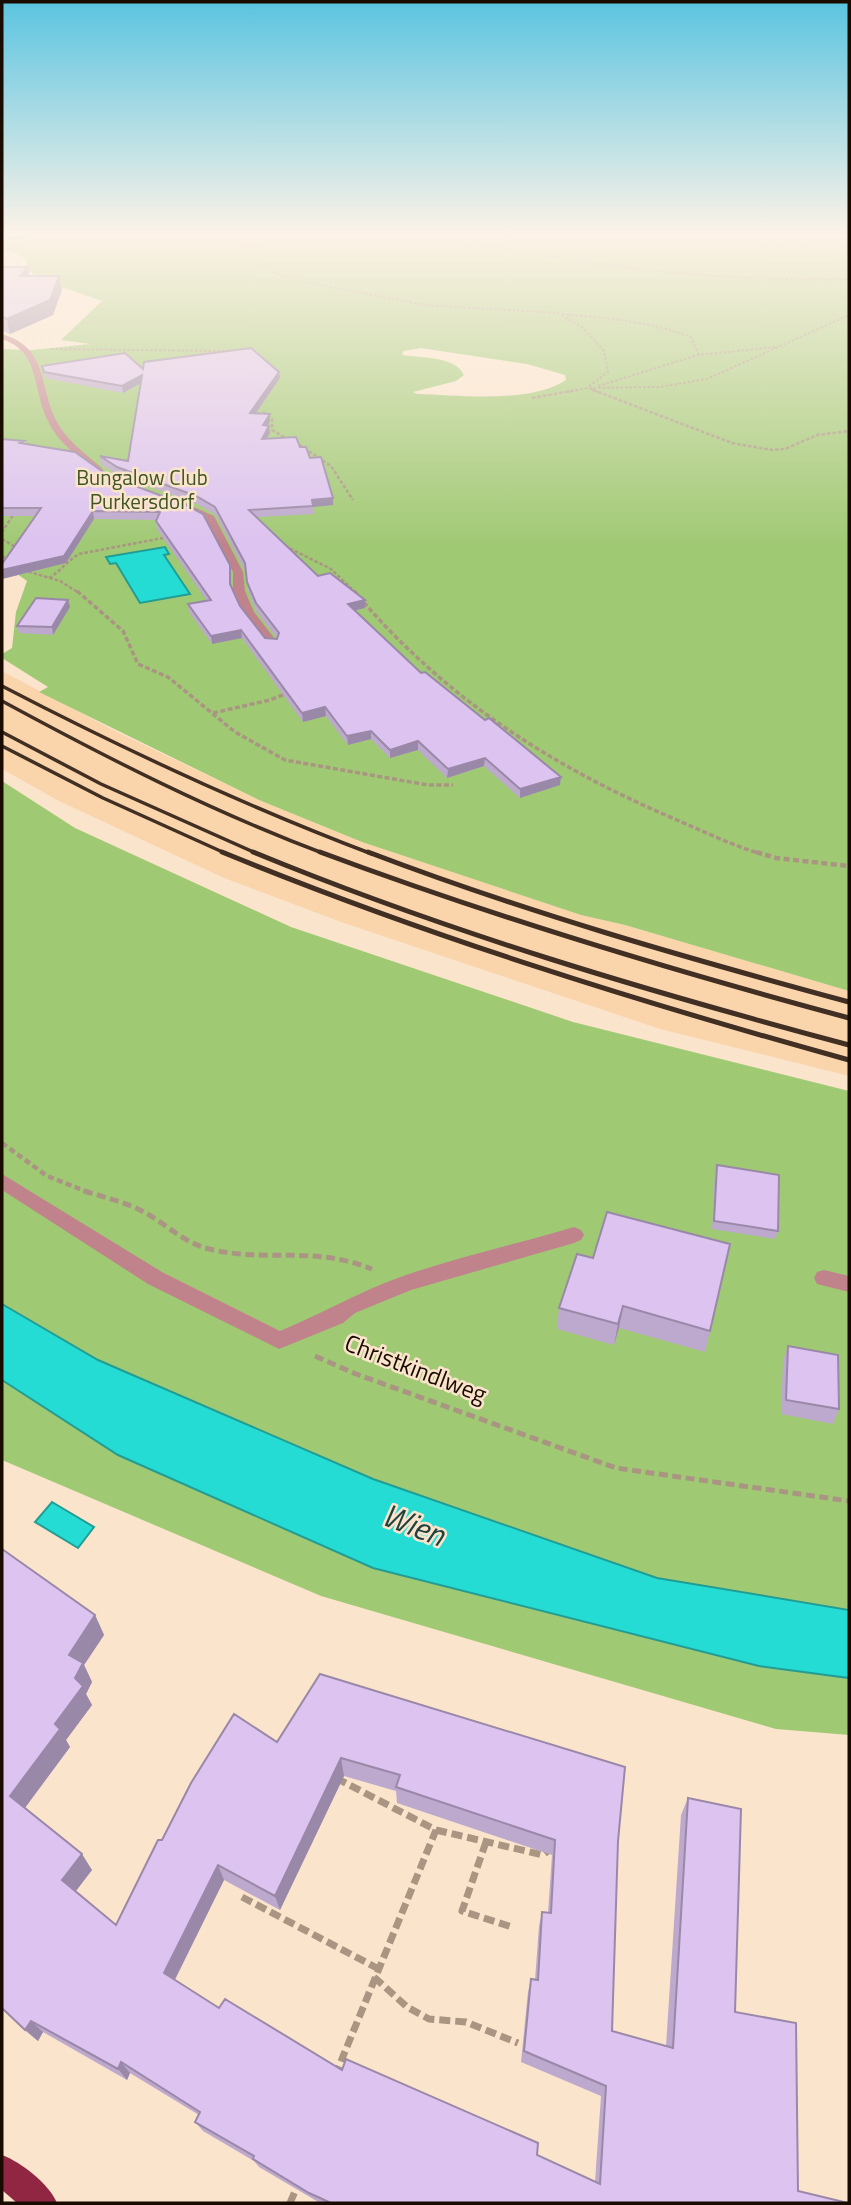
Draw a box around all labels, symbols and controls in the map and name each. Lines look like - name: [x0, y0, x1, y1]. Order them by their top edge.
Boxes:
- park label: Bungalow Club Purkersdorf: [76, 461, 208, 517]
- street label: Christkindlweg: [340, 1324, 492, 1412]
- water label: Wien: [376, 1490, 453, 1558]

